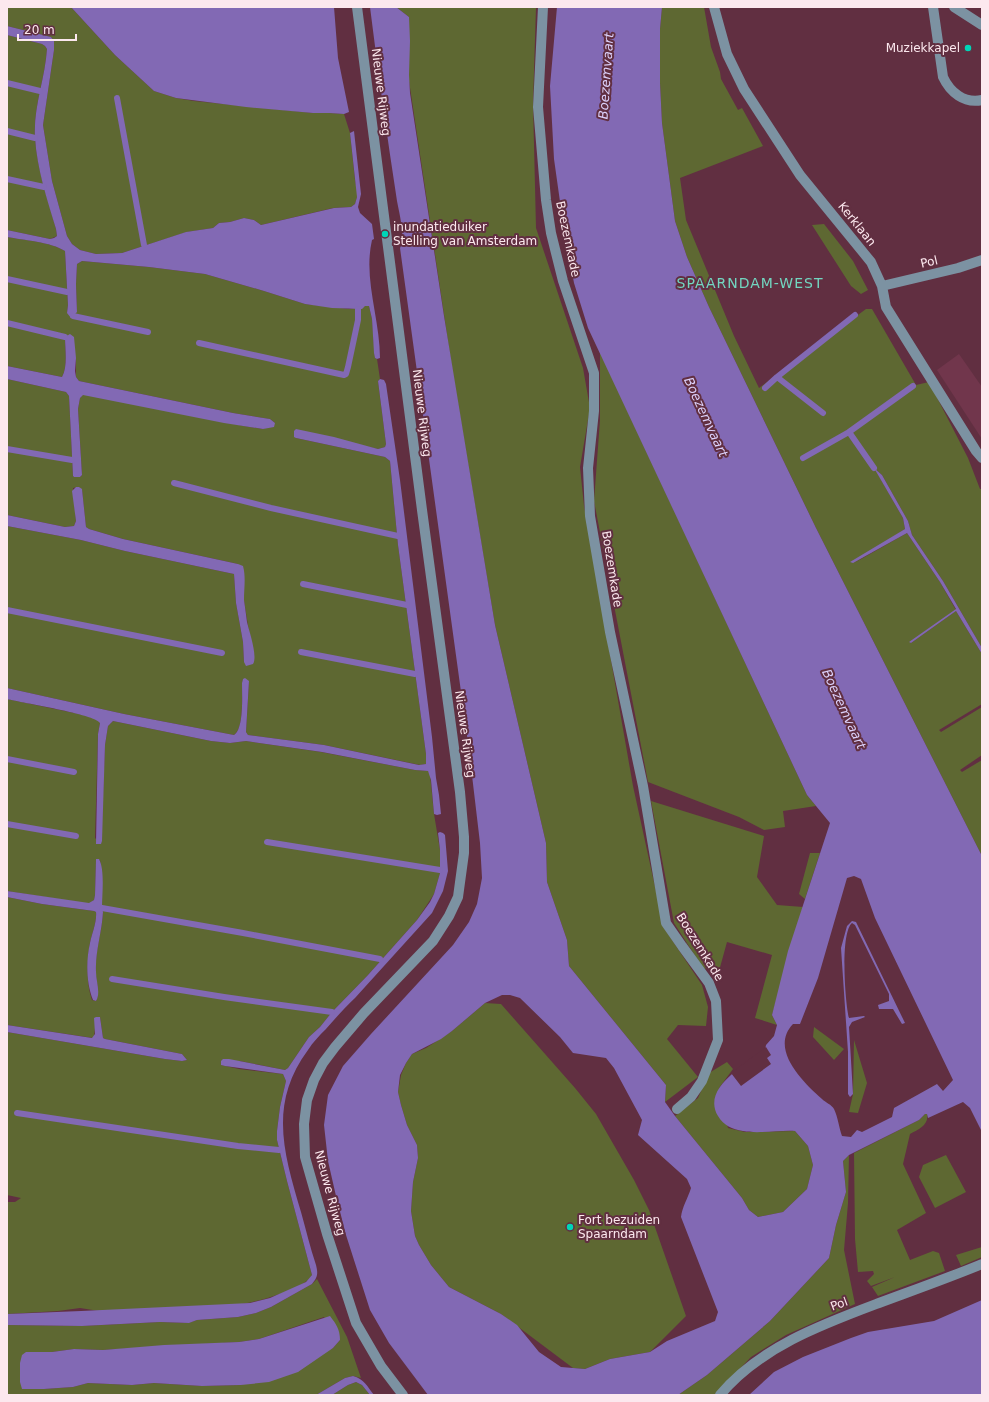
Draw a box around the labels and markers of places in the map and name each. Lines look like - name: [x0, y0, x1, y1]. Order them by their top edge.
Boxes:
- place label: Muziekkapel: [886, 41, 960, 55]
- marker: Muziekkapel: [963, 43, 973, 53]
- place label: inundatieduiker Stelling van Amsterdam: [393, 220, 537, 248]
- marker: inundatieduiker Stelling van Amsterdam: [380, 229, 390, 239]
- place label: Fort bezuiden Spaarndam: [578, 1213, 660, 1241]
- marker: Fort bezuiden Spaarndam: [565, 1222, 575, 1232]

